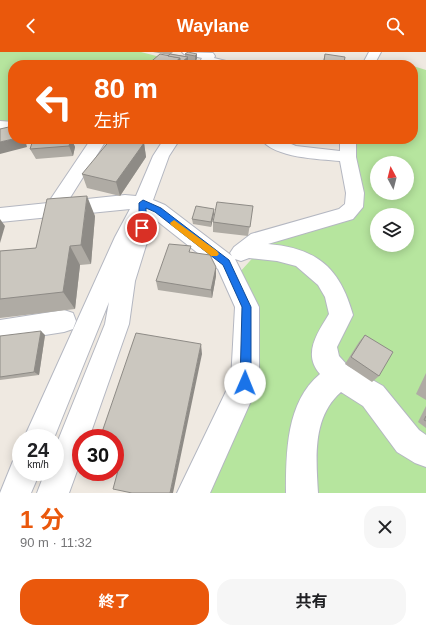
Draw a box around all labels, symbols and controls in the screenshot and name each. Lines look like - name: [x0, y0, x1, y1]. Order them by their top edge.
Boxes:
- icon: back: [20, 15, 42, 37]
- icon: search: [384, 15, 406, 37]
- text: Waylane: [177, 16, 249, 36]
- text: 80 m: [94, 73, 158, 104]
- icon: left: [28, 76, 80, 128]
- text: 左折: [94, 111, 130, 131]
- north arrow: [370, 156, 414, 200]
- map controls: [370, 156, 414, 252]
- button: layers: [370, 208, 414, 252]
- pin: [125, 211, 159, 245]
- icon: arrive: [131, 217, 153, 239]
- position arrow: [224, 362, 266, 404]
- speed limit sign: 30: [72, 429, 124, 481]
- text: 24: [27, 439, 49, 461]
- text: km/h: [27, 459, 49, 470]
- text: 1 分: [20, 506, 64, 533]
- button: close: [364, 506, 406, 548]
- text: 90 m · 11:32: [20, 535, 92, 550]
- button: 終了: [20, 579, 209, 625]
- button: 共有: [217, 579, 406, 625]

